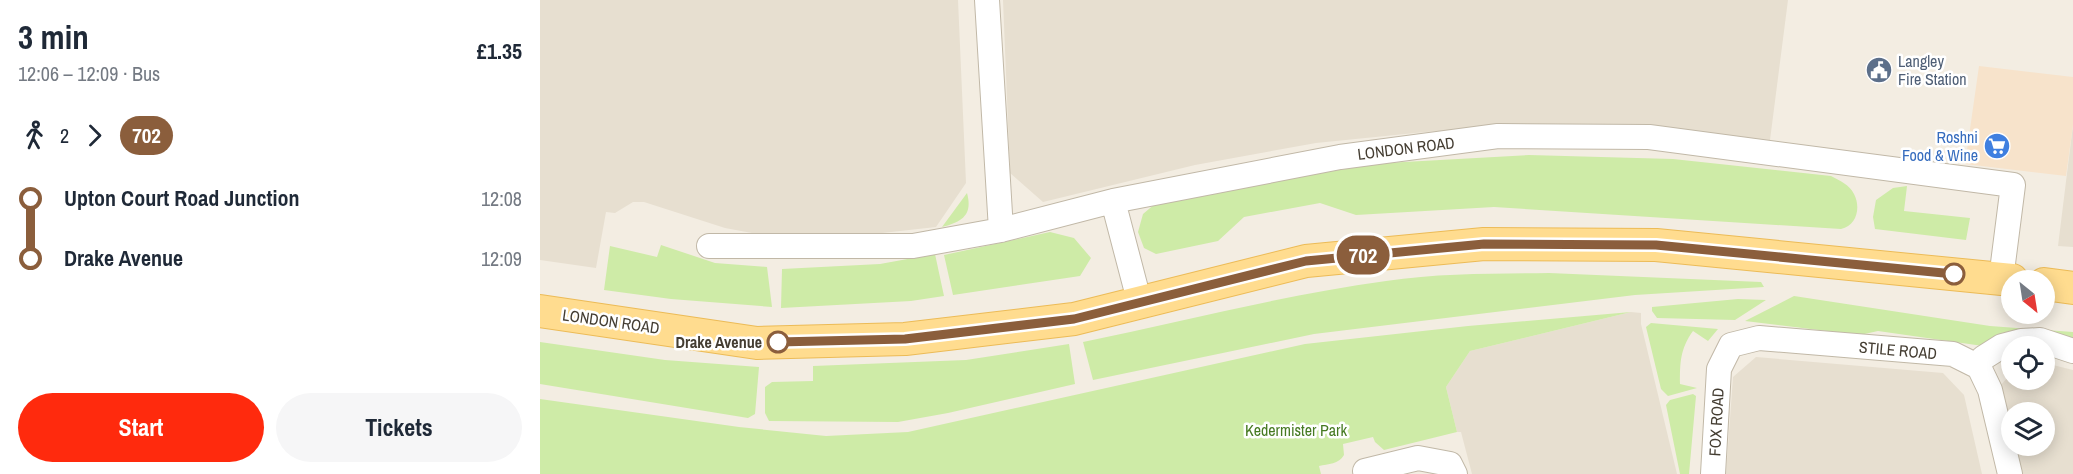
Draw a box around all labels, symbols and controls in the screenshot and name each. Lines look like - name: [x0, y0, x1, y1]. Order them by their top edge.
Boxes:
- text: 3 min: [18, 15, 89, 59]
- text: £1.35: [477, 36, 522, 66]
- place label: Langley Fire Station: [1898, 50, 1967, 90]
- public building icon: Langley Fire Station: [1864, 55, 1894, 85]
- text: 12:06 – 12:09 · Bus: [18, 60, 160, 87]
- icon: walk: [18, 119, 51, 152]
- icon: forward: [78, 119, 111, 152]
- text: 702: [132, 121, 161, 150]
- text: 2: [60, 122, 69, 149]
- place label: Roshni Food & Wine: [1902, 126, 1978, 166]
- street label: LONDON ROAD: [1356, 131, 1456, 165]
- supermarket icon: Roshni Food & Wine: [1982, 131, 2012, 161]
- text: Upton Court Road Junction: [64, 183, 300, 213]
- text: 12:08: [481, 185, 522, 212]
- line badge: 702: [1328, 236, 1398, 274]
- text: 702: [1349, 241, 1377, 270]
- text: Drake Avenue: [64, 243, 183, 273]
- text: 12:09: [481, 245, 522, 272]
- unlabelled marker: [1943, 263, 1965, 285]
- north arrow: [2001, 270, 2055, 324]
- map controls: [2001, 270, 2055, 456]
- street label: LONDON ROAD: [561, 303, 661, 339]
- place label: Drake Avenue: [675, 331, 762, 353]
- marker: Drake Avenue: [767, 331, 789, 353]
- street label: STILE ROAD: [1858, 336, 1938, 364]
- button: locate: [2001, 336, 2055, 390]
- street label: FOX ROAD: [1703, 387, 1729, 457]
- button: Start: [18, 393, 264, 462]
- button: Tickets: [276, 393, 522, 462]
- button: layers: [2001, 402, 2055, 456]
- park label: Kedermister Park: [1245, 419, 1347, 441]

